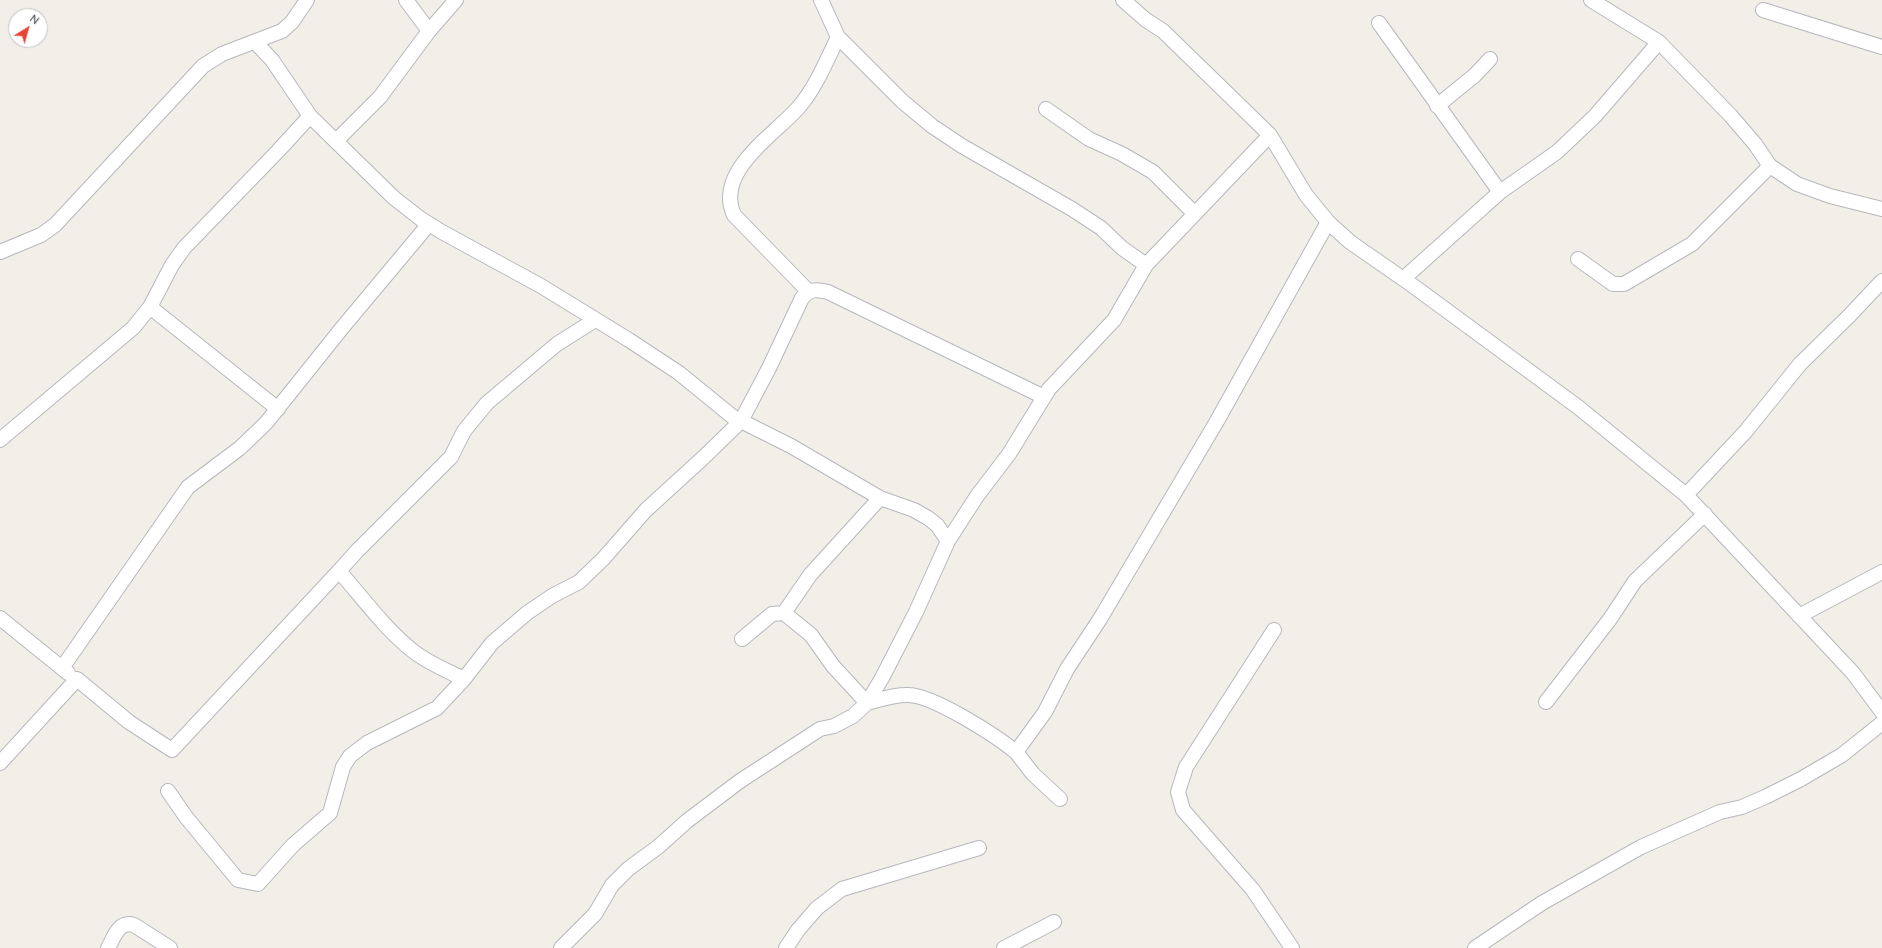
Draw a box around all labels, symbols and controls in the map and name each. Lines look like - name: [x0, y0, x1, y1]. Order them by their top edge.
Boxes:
- north arrow: [8, 8, 48, 48]
- text: N: [27, 11, 42, 27]

